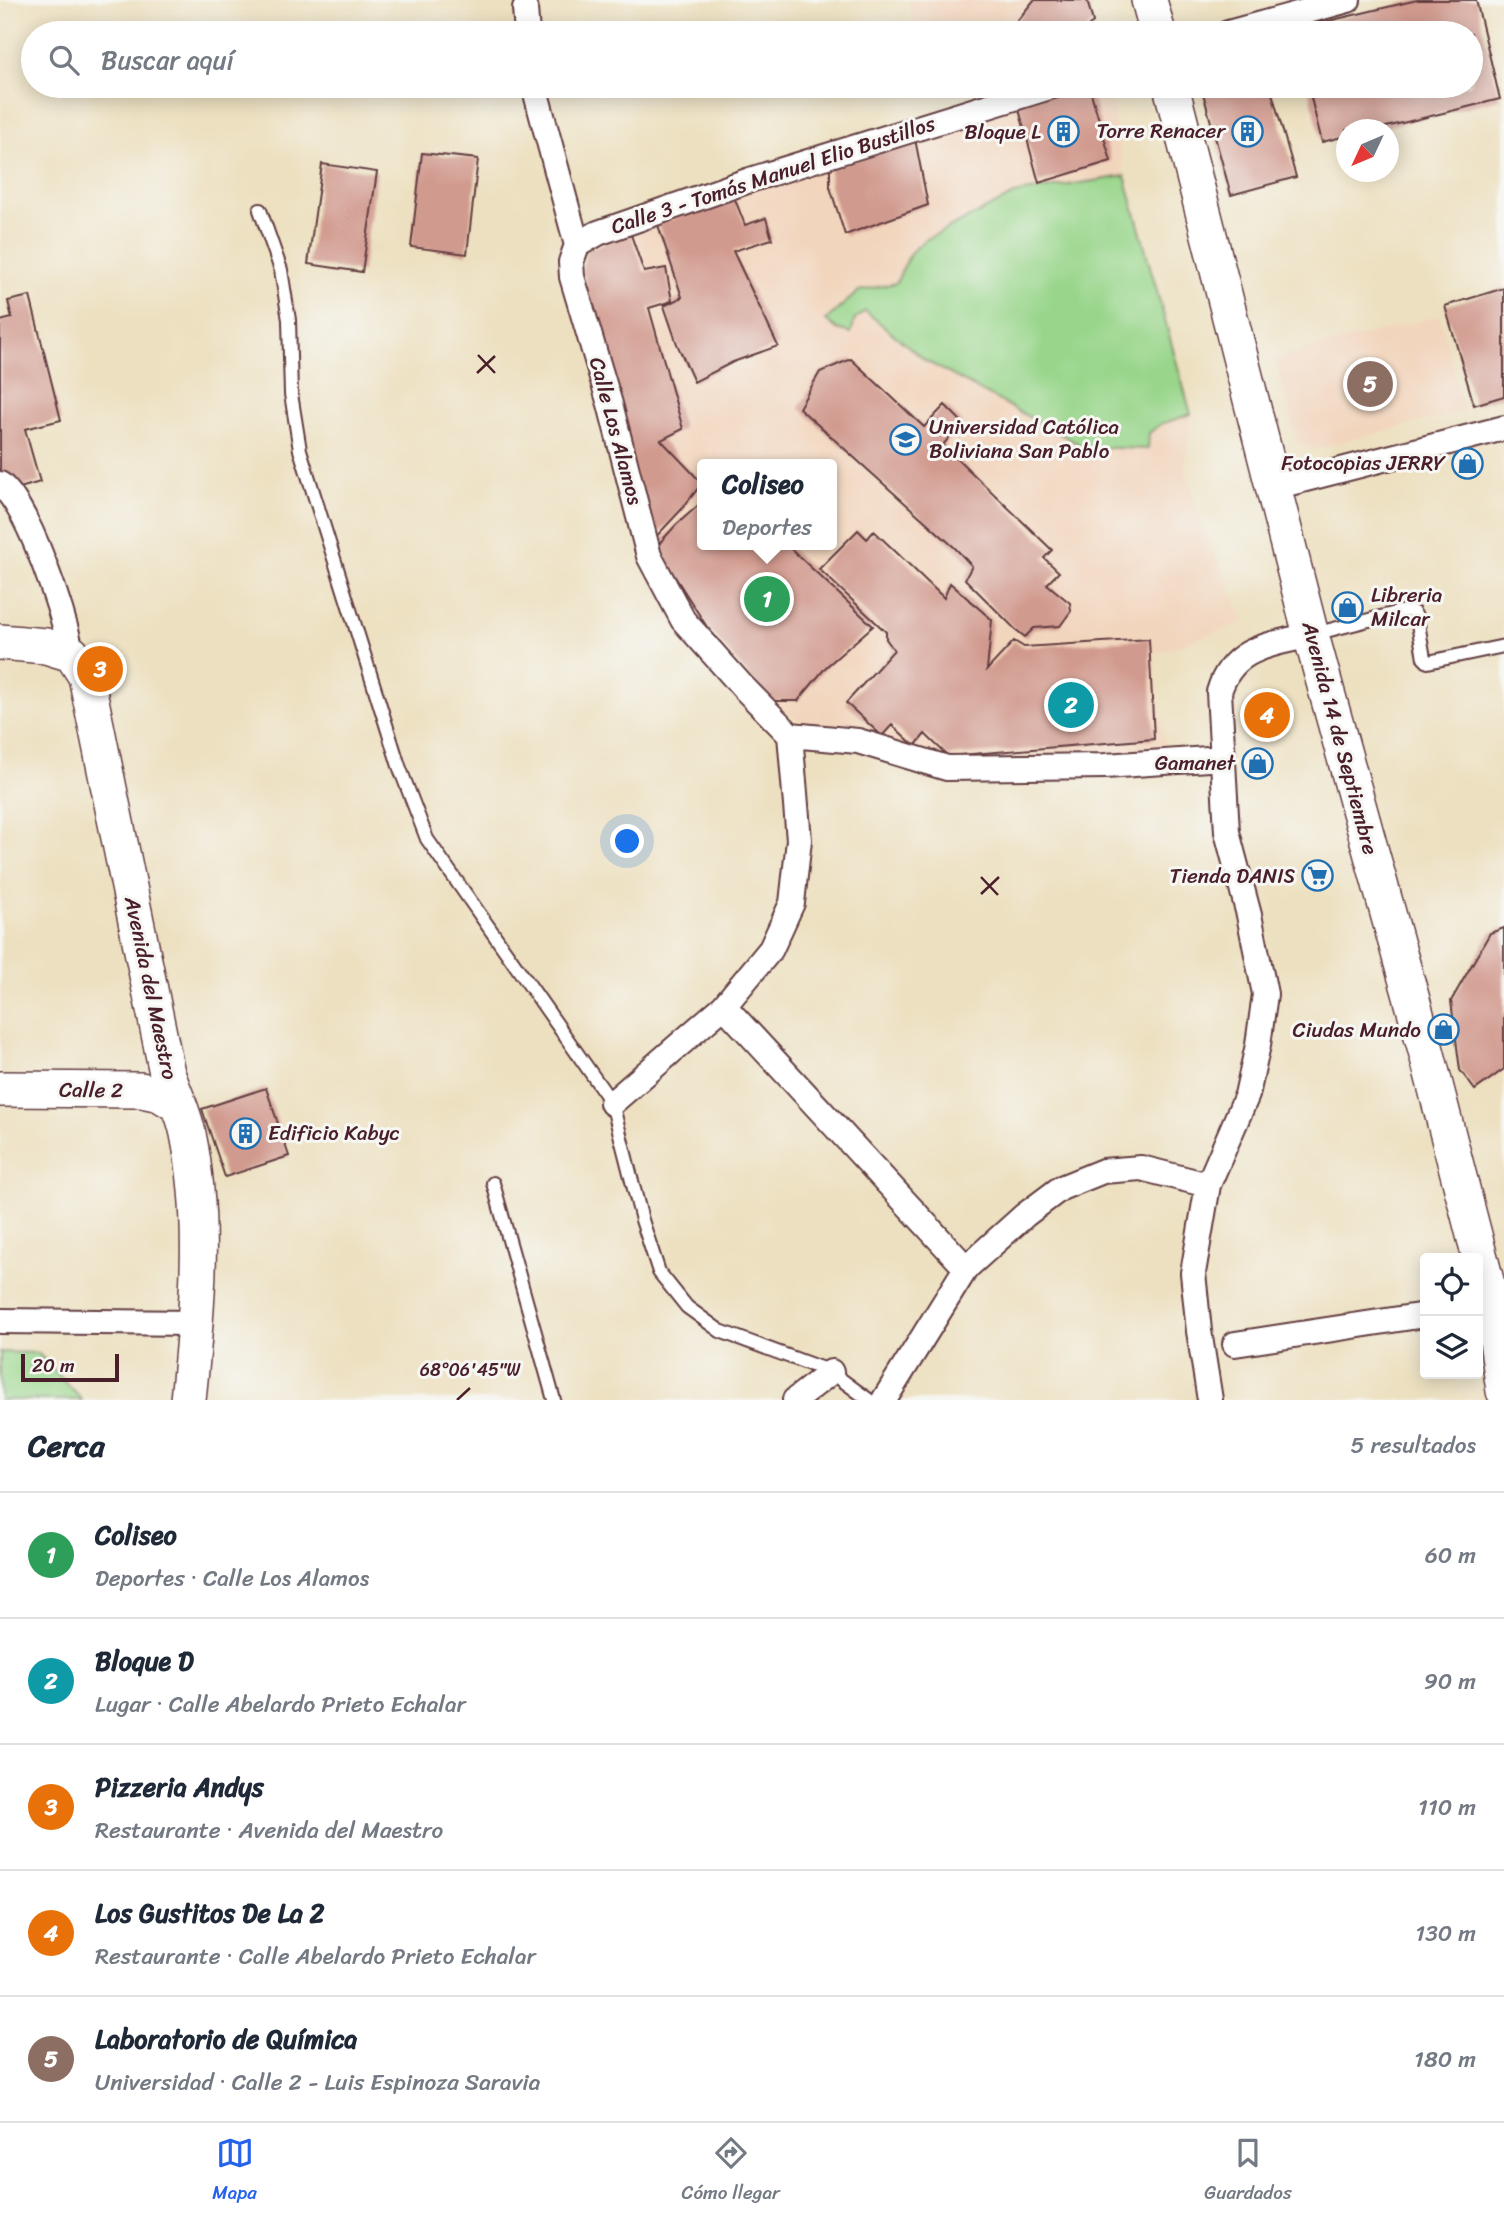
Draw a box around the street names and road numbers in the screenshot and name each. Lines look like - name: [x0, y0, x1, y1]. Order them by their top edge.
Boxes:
- street label: Calle 3 - Tomás Manuel Elio Bustillos: [606, 104, 940, 245]
- street label: Calle Los Alamos: [578, 353, 654, 510]
- street label: Avenida 14 de Septiembre: [1290, 616, 1390, 859]
- street label: Avenida del Maestro: [113, 892, 189, 1084]
- street label: Calle 2: [59, 1070, 123, 1110]

